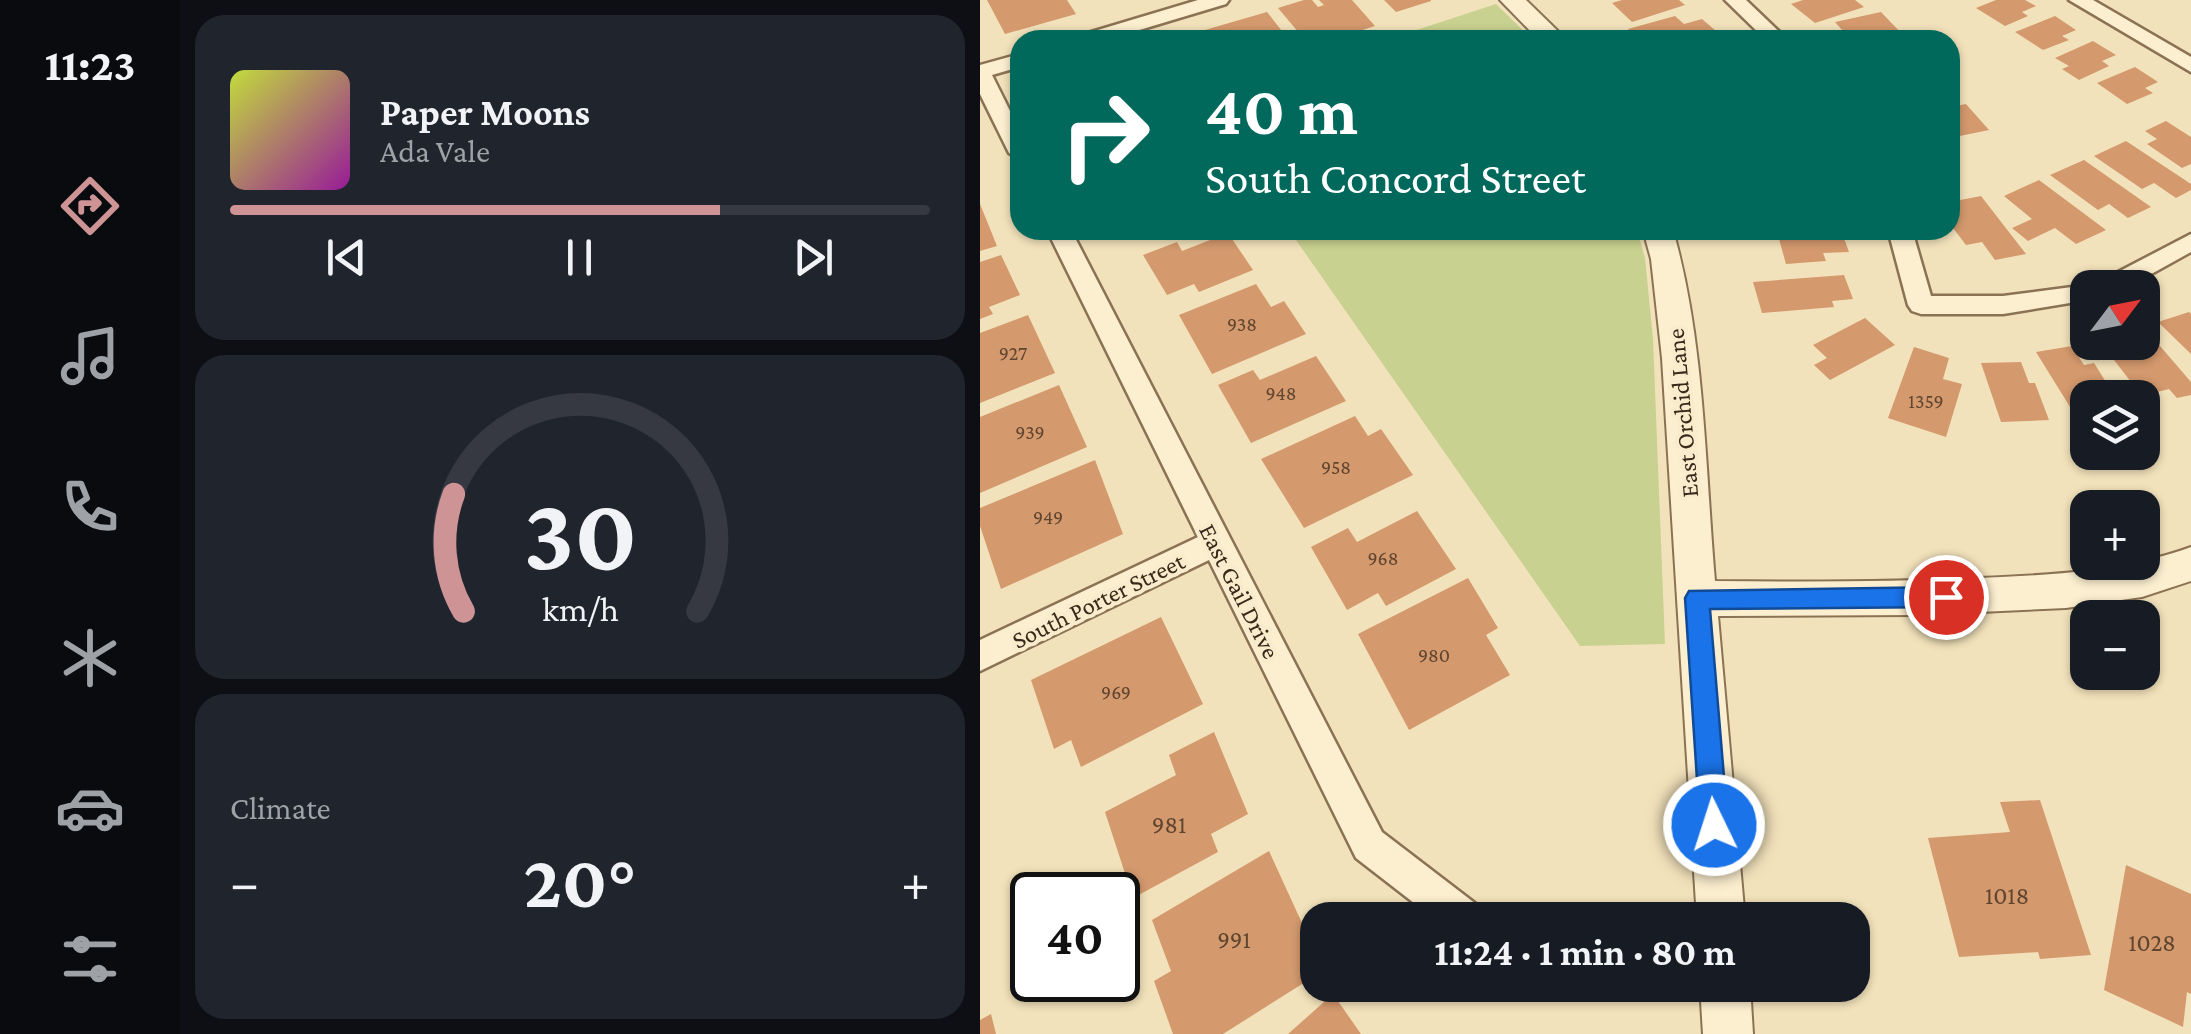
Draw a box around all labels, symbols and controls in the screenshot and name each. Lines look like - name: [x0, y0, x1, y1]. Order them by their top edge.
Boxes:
- text: 11:23: [44, 40, 136, 90]
- icon: right: [1040, 70, 1170, 200]
- text: 40 m: [1205, 71, 1358, 149]
- text: Paper Moons: [380, 91, 590, 133]
- text: Ada Vale: [380, 133, 490, 169]
- text: South Concord Street: [1205, 153, 1586, 203]
- icon: directions: [55, 171, 125, 241]
- icon: previous: [319, 230, 374, 285]
- icon: pause: [552, 230, 607, 285]
- icon: next: [786, 230, 841, 285]
- north arrow: [2070, 270, 2160, 360]
- map controls: [2070, 270, 2160, 690]
- house number: 938: [1227, 313, 1257, 335]
- icon: music: [55, 321, 125, 391]
- street label: East Orchid Lane: [1662, 327, 1703, 499]
- house number: 927: [999, 342, 1027, 364]
- button: layers: [2070, 380, 2160, 470]
- house number: 948: [1266, 382, 1296, 404]
- house number: 1359: [1908, 390, 1944, 412]
- house number: 939: [1015, 421, 1045, 443]
- house number: 958: [1321, 456, 1351, 478]
- icon: phone: [55, 472, 125, 542]
- text: 30: [523, 476, 637, 591]
- button: +: [2070, 490, 2160, 580]
- house number: 949: [1033, 506, 1063, 528]
- street label: East Gail Drive: [1194, 519, 1285, 663]
- street label: South Porter Street: [1008, 547, 1189, 654]
- house number: 968: [1367, 547, 1399, 569]
- pin: [1904, 555, 1989, 640]
- icon: arrive: [1919, 570, 1974, 625]
- text: km/h: [541, 589, 619, 629]
- button: −: [2070, 600, 2160, 690]
- icon: climate: [55, 623, 125, 693]
- house number: 980: [1418, 644, 1450, 666]
- house number: 969: [1101, 681, 1131, 703]
- icon: car: [55, 773, 125, 843]
- position arrow: [1662, 773, 1766, 877]
- text: Climate: [230, 790, 331, 826]
- house number: 981: [1152, 811, 1186, 838]
- text: 20°: [523, 840, 637, 923]
- text: −: [230, 852, 259, 913]
- text: +: [901, 852, 930, 913]
- speed limit sign: 40: [1010, 872, 1140, 1002]
- house number: 1018: [1985, 882, 2029, 909]
- icon: filters: [55, 924, 125, 994]
- house number: 991: [1217, 926, 1251, 953]
- house number: 1028: [2128, 929, 2176, 956]
- text: 11:24 · 1 min · 80 m: [1434, 931, 1736, 973]

